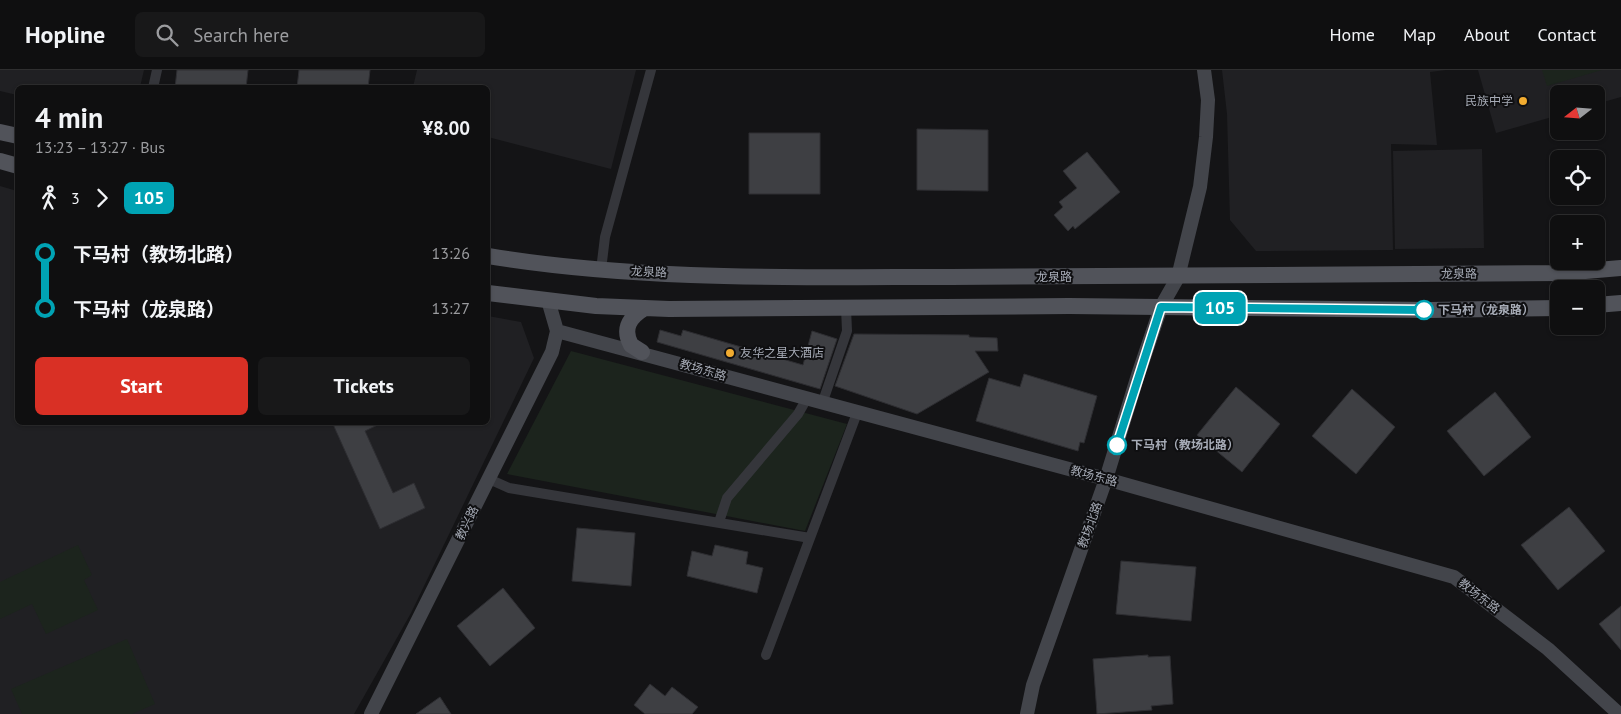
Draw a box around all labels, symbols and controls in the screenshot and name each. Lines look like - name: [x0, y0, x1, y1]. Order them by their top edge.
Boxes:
- search box: [135, 12, 485, 57]
- text: Hopline: [25, 19, 105, 50]
- icon: search: [153, 21, 181, 49]
- text: Search here: [193, 23, 289, 47]
- text: Home: [1329, 23, 1375, 46]
- text: Map: [1403, 23, 1436, 46]
- text: About: [1464, 23, 1510, 46]
- text: Contact: [1538, 23, 1596, 46]
- north arrow: [1550, 85, 1605, 140]
- map controls: [1550, 85, 1605, 335]
- place label: 民族中学: [1465, 93, 1513, 108]
- marker: 民族中学: [1517, 95, 1529, 107]
- text: 4 min: [35, 99, 103, 136]
- text: ¥8.00: [422, 116, 470, 140]
- text: 13:23 – 13:27 · Bus: [35, 137, 165, 157]
- button: locate: [1550, 150, 1605, 205]
- icon: walk: [35, 184, 63, 212]
- icon: forward: [88, 184, 116, 212]
- text: 105: [134, 186, 164, 209]
- text: 3: [71, 188, 80, 208]
- button: +: [1550, 215, 1605, 270]
- text: 下马村（教场北路）: [73, 242, 244, 266]
- text: 13:26: [432, 243, 470, 263]
- street label: 龙泉路: [631, 263, 667, 280]
- street label: 龙泉路: [1441, 266, 1477, 281]
- street label: 龙泉路: [1036, 269, 1072, 284]
- button: −: [1550, 280, 1605, 335]
- line badge: 105: [1191, 292, 1249, 324]
- text: 105: [1205, 296, 1235, 319]
- text: 下马村（龙泉路）: [73, 297, 225, 321]
- text: 13:27: [432, 298, 470, 318]
- marker: 下马村（龙泉路）: [1414, 300, 1434, 320]
- place label: 下马村（龙泉路）: [1438, 302, 1534, 317]
- place label: 友华之星大酒店: [740, 345, 824, 360]
- marker: 友华之星大酒店: [724, 347, 736, 359]
- street label: 教场东路: [678, 356, 728, 383]
- button: Start: [35, 357, 248, 415]
- button: Tickets: [258, 357, 470, 415]
- marker: 下马村（教场北路）: [1107, 435, 1127, 455]
- place label: 下马村（教场北路）: [1131, 437, 1239, 452]
- street label: 教场东路: [1069, 462, 1119, 489]
- street label: 教场北路: [1074, 500, 1105, 550]
- street label: 教兴路: [452, 503, 481, 542]
- street label: 教场东路: [1456, 575, 1503, 616]

